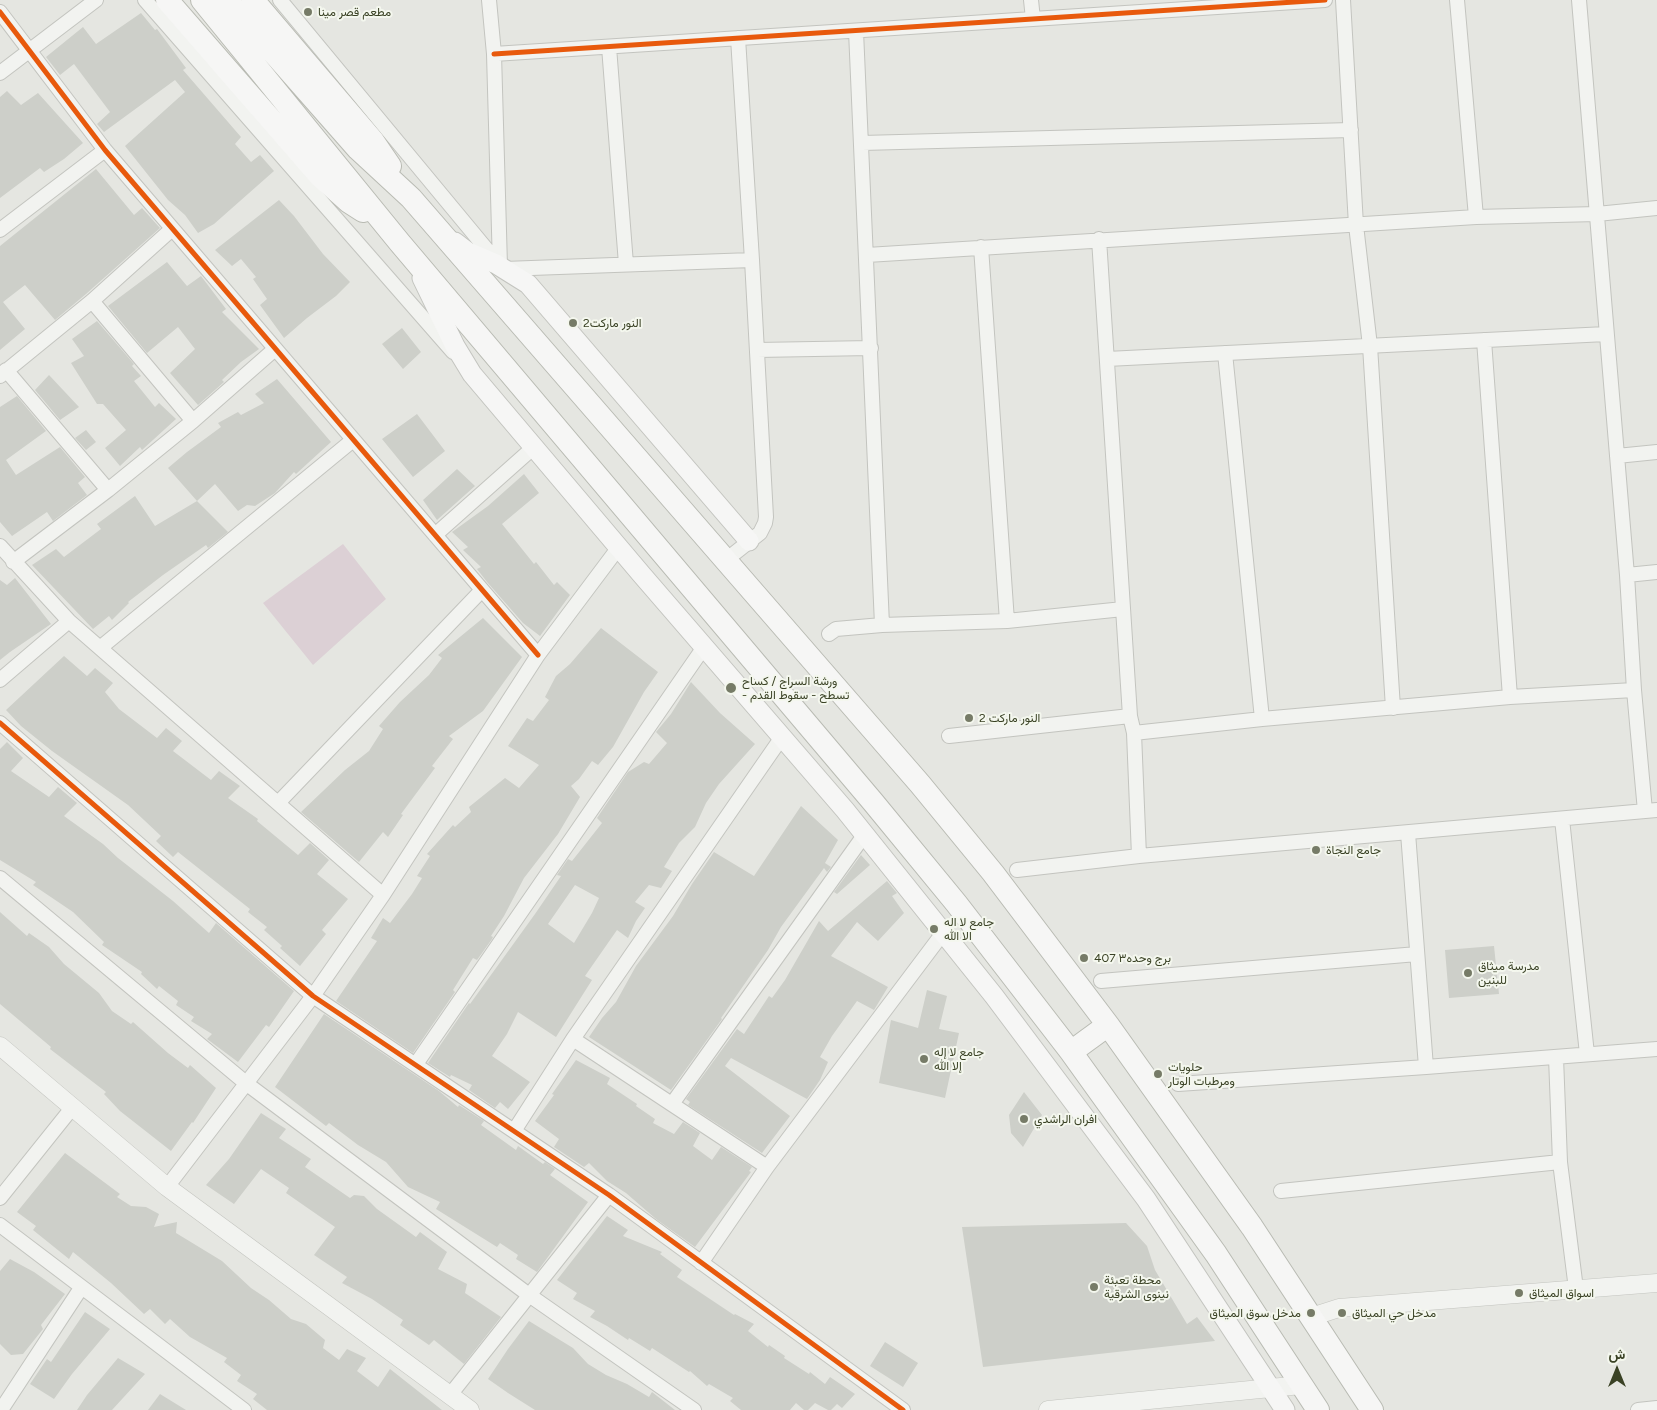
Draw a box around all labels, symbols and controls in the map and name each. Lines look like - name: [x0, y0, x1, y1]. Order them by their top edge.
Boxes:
- place label: مطعم قصر مينا: [318, 5, 391, 19]
- marker: مطعم قصر مينا: [302, 6, 314, 18]
- place label: النور ماركت2: [583, 316, 641, 330]
- marker: النور ماركت2: [567, 317, 579, 329]
- place label: ورشة السراج / كساح - تسطح - سقوط القدم: [742, 674, 849, 702]
- marker: ورشة السراج / كساح - تسطح - سقوط القدم: [724, 681, 738, 695]
- place label: النور ماركت 2: [979, 711, 1040, 725]
- marker: النور ماركت 2: [963, 712, 975, 724]
- place label: جامع النجاة: [1326, 843, 1381, 857]
- marker: جامع النجاة: [1310, 844, 1322, 856]
- place label: جامع لا اله الا الله: [944, 915, 994, 943]
- marker: جامع لا اله الا الله: [928, 923, 940, 935]
- place label: برج وحده٣ 407: [1094, 951, 1171, 965]
- marker: برج وحده٣ 407: [1078, 952, 1090, 964]
- place label: مدرسة ميثاق للبنين: [1478, 959, 1539, 987]
- marker: مدرسة ميثاق للبنين: [1462, 967, 1474, 979]
- place label: جامع لا إله إلا الله: [934, 1045, 984, 1073]
- marker: جامع لا إله إلا الله: [918, 1053, 930, 1065]
- place label: حلويات ومرطبات الوتار: [1168, 1060, 1235, 1088]
- marker: حلويات ومرطبات الوتار: [1152, 1068, 1164, 1080]
- place label: افران الراشدي: [1034, 1112, 1097, 1126]
- marker: افران الراشدي: [1018, 1113, 1030, 1125]
- place label: محطة تعبئة نينوى الشرقية: [1104, 1273, 1169, 1301]
- marker: محطة تعبئة نينوى الشرقية: [1088, 1281, 1100, 1293]
- place label: اسواق الميثاق: [1529, 1286, 1594, 1300]
- marker: اسواق الميثاق: [1513, 1287, 1525, 1299]
- place label: مدخل سوق الميثاق: [1210, 1306, 1301, 1320]
- place label: مدخل حي الميثاق: [1352, 1306, 1436, 1320]
- marker: مدخل سوق الميثاق: [1305, 1307, 1317, 1319]
- marker: مدخل حي الميثاق: [1336, 1307, 1348, 1319]
- north arrow: [1592, 1345, 1642, 1395]
- text: ش: [1609, 1346, 1625, 1363]

